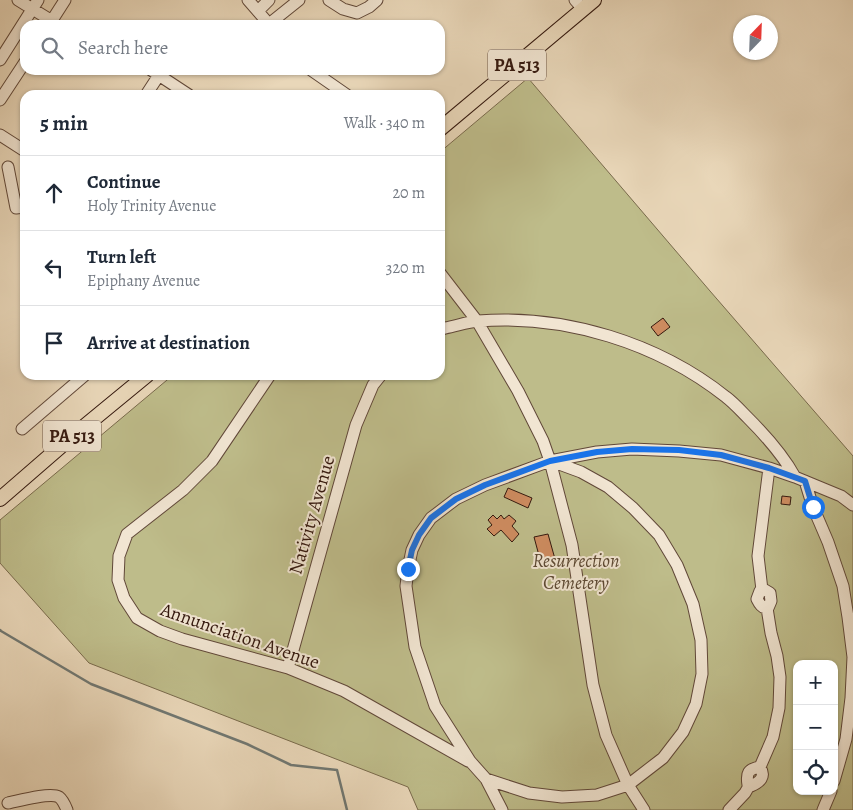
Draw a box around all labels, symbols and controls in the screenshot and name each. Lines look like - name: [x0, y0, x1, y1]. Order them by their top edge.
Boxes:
- north arrow: [733, 15, 778, 60]
- search box: [20, 20, 445, 75]
- icon: search: [38, 34, 66, 62]
- text: Search here: [78, 35, 168, 61]
- road number: PA 513: [488, 50, 546, 80]
- text: 5 min: [40, 109, 88, 137]
- text: Walk · 340 m: [344, 112, 425, 134]
- text: Continue: [87, 169, 161, 195]
- icon: ahead: [40, 179, 68, 207]
- text: 20 m: [392, 182, 425, 204]
- text: Holy Trinity Avenue: [87, 195, 216, 217]
- text: Turn left: [87, 244, 156, 270]
- icon: left: [40, 254, 68, 282]
- text: 320 m: [386, 257, 425, 279]
- text: Epiphany Avenue: [87, 270, 200, 292]
- icon: arrive: [40, 329, 68, 357]
- text: Arrive at destination: [87, 330, 250, 356]
- road number: PA 513: [43, 421, 101, 452]
- street label: Nativity Avenue: [283, 452, 341, 578]
- route start: [802, 496, 825, 519]
- park label: Resurrection Cemetery: [533, 548, 619, 596]
- route end: [397, 558, 420, 581]
- street label: Annunciation Avenue: [156, 596, 323, 675]
- map controls: [793, 660, 838, 795]
- button: +: [793, 660, 838, 705]
- button: −: [793, 705, 838, 750]
- button: locate: [793, 750, 838, 795]

